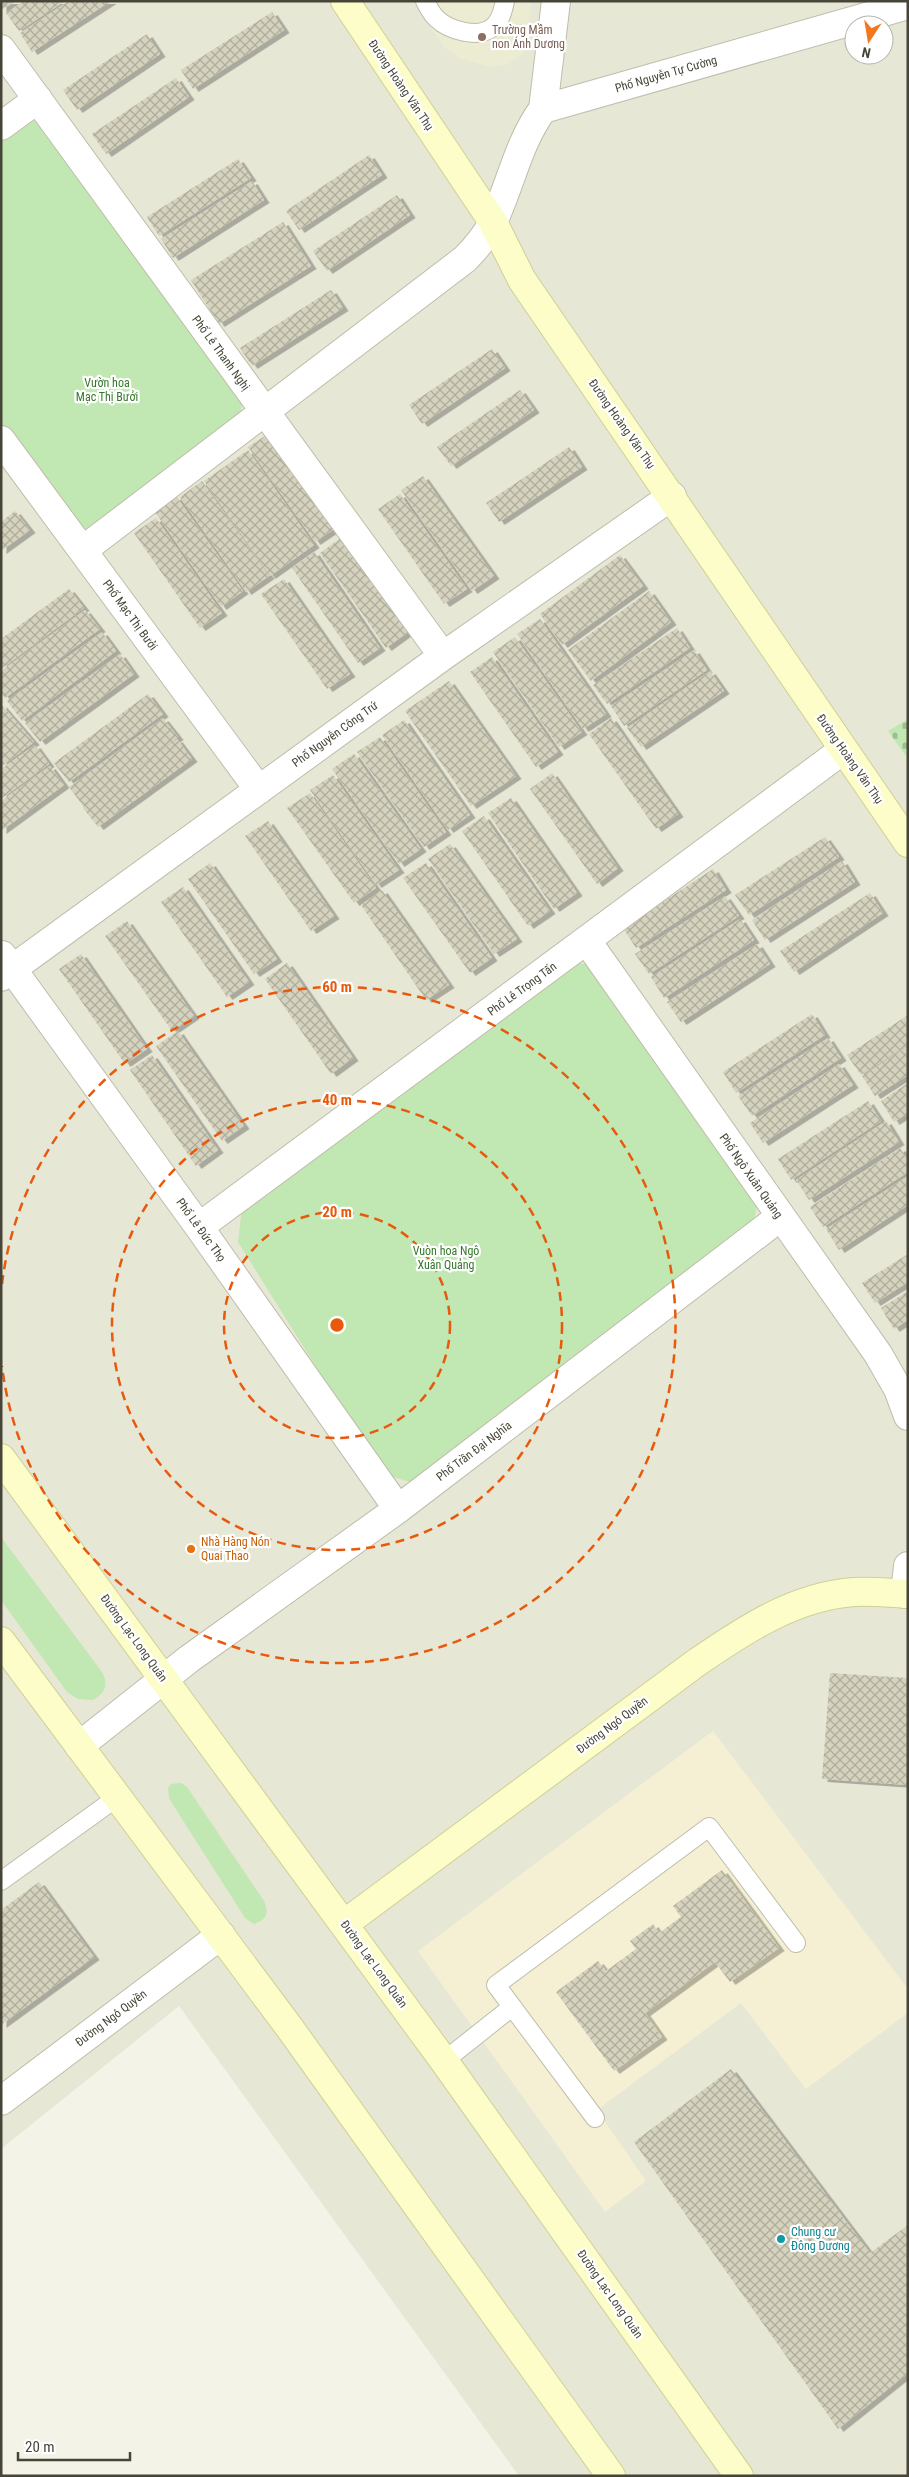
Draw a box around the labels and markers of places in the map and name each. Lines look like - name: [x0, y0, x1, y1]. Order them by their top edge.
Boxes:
- place label: Trường Mầm non Ánh Dương: [492, 23, 565, 51]
- marker: Trường Mầm non Ánh Dương: [476, 31, 488, 43]
- centre of rings: [328, 1316, 346, 1334]
- place label: Nhà Hàng Nón Quai Thao: [201, 1535, 270, 1563]
- marker: Nhà Hàng Nón Quai Thao: [185, 1543, 197, 1555]
- place label: Chung cư Đông Dương: [791, 2225, 850, 2253]
- marker: Chung cư Đông Dương: [775, 2233, 787, 2245]

